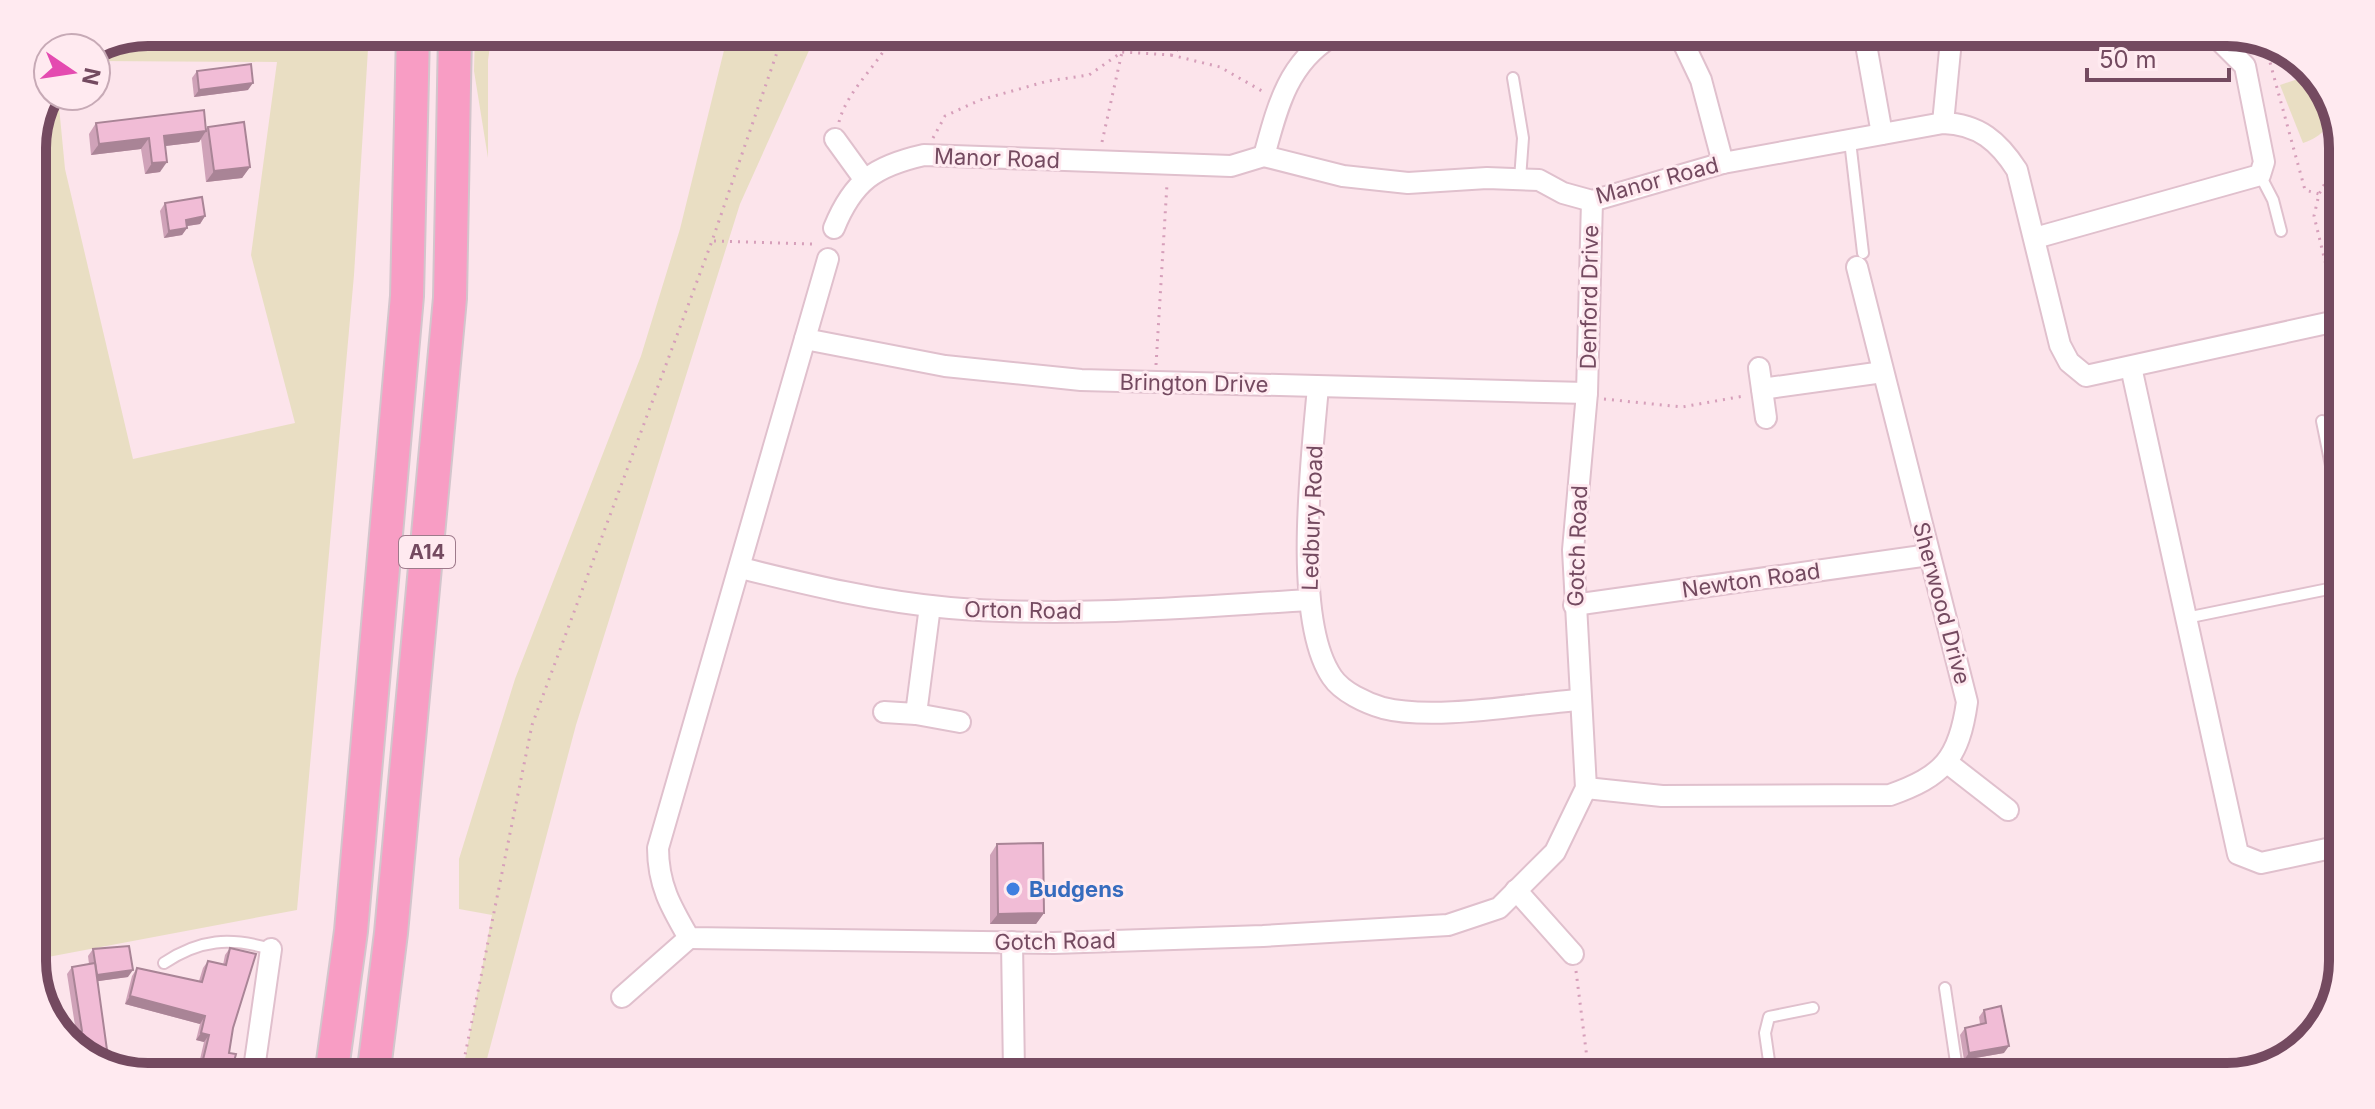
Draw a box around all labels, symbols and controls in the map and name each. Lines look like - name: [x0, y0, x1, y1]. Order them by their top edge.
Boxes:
- north arrow: [32, 32, 112, 112]
- scale bar: [2087, 32, 2229, 82]
- text: 50 m: [2099, 45, 2157, 74]
- text: N: [77, 65, 106, 88]
- street label: Manor Road: [934, 143, 1060, 173]
- street label: Manor Road: [1593, 151, 1721, 209]
- street label: Denford Drive: [1575, 225, 1603, 369]
- street label: Brington Drive: [1119, 369, 1269, 397]
- street label: Ledbury Road: [1296, 445, 1328, 591]
- street label: Gotch Road: [1562, 485, 1592, 607]
- street label: Sherwood Drive: [1908, 519, 1976, 687]
- road number: A14: [399, 536, 455, 568]
- street label: Newton Road: [1680, 557, 1822, 603]
- street label: Orton Road: [964, 596, 1082, 624]
- place label: Budgens: [1029, 876, 1124, 902]
- marker: Budgens: [1004, 880, 1022, 898]
- street label: Gotch Road: [994, 927, 1116, 955]

